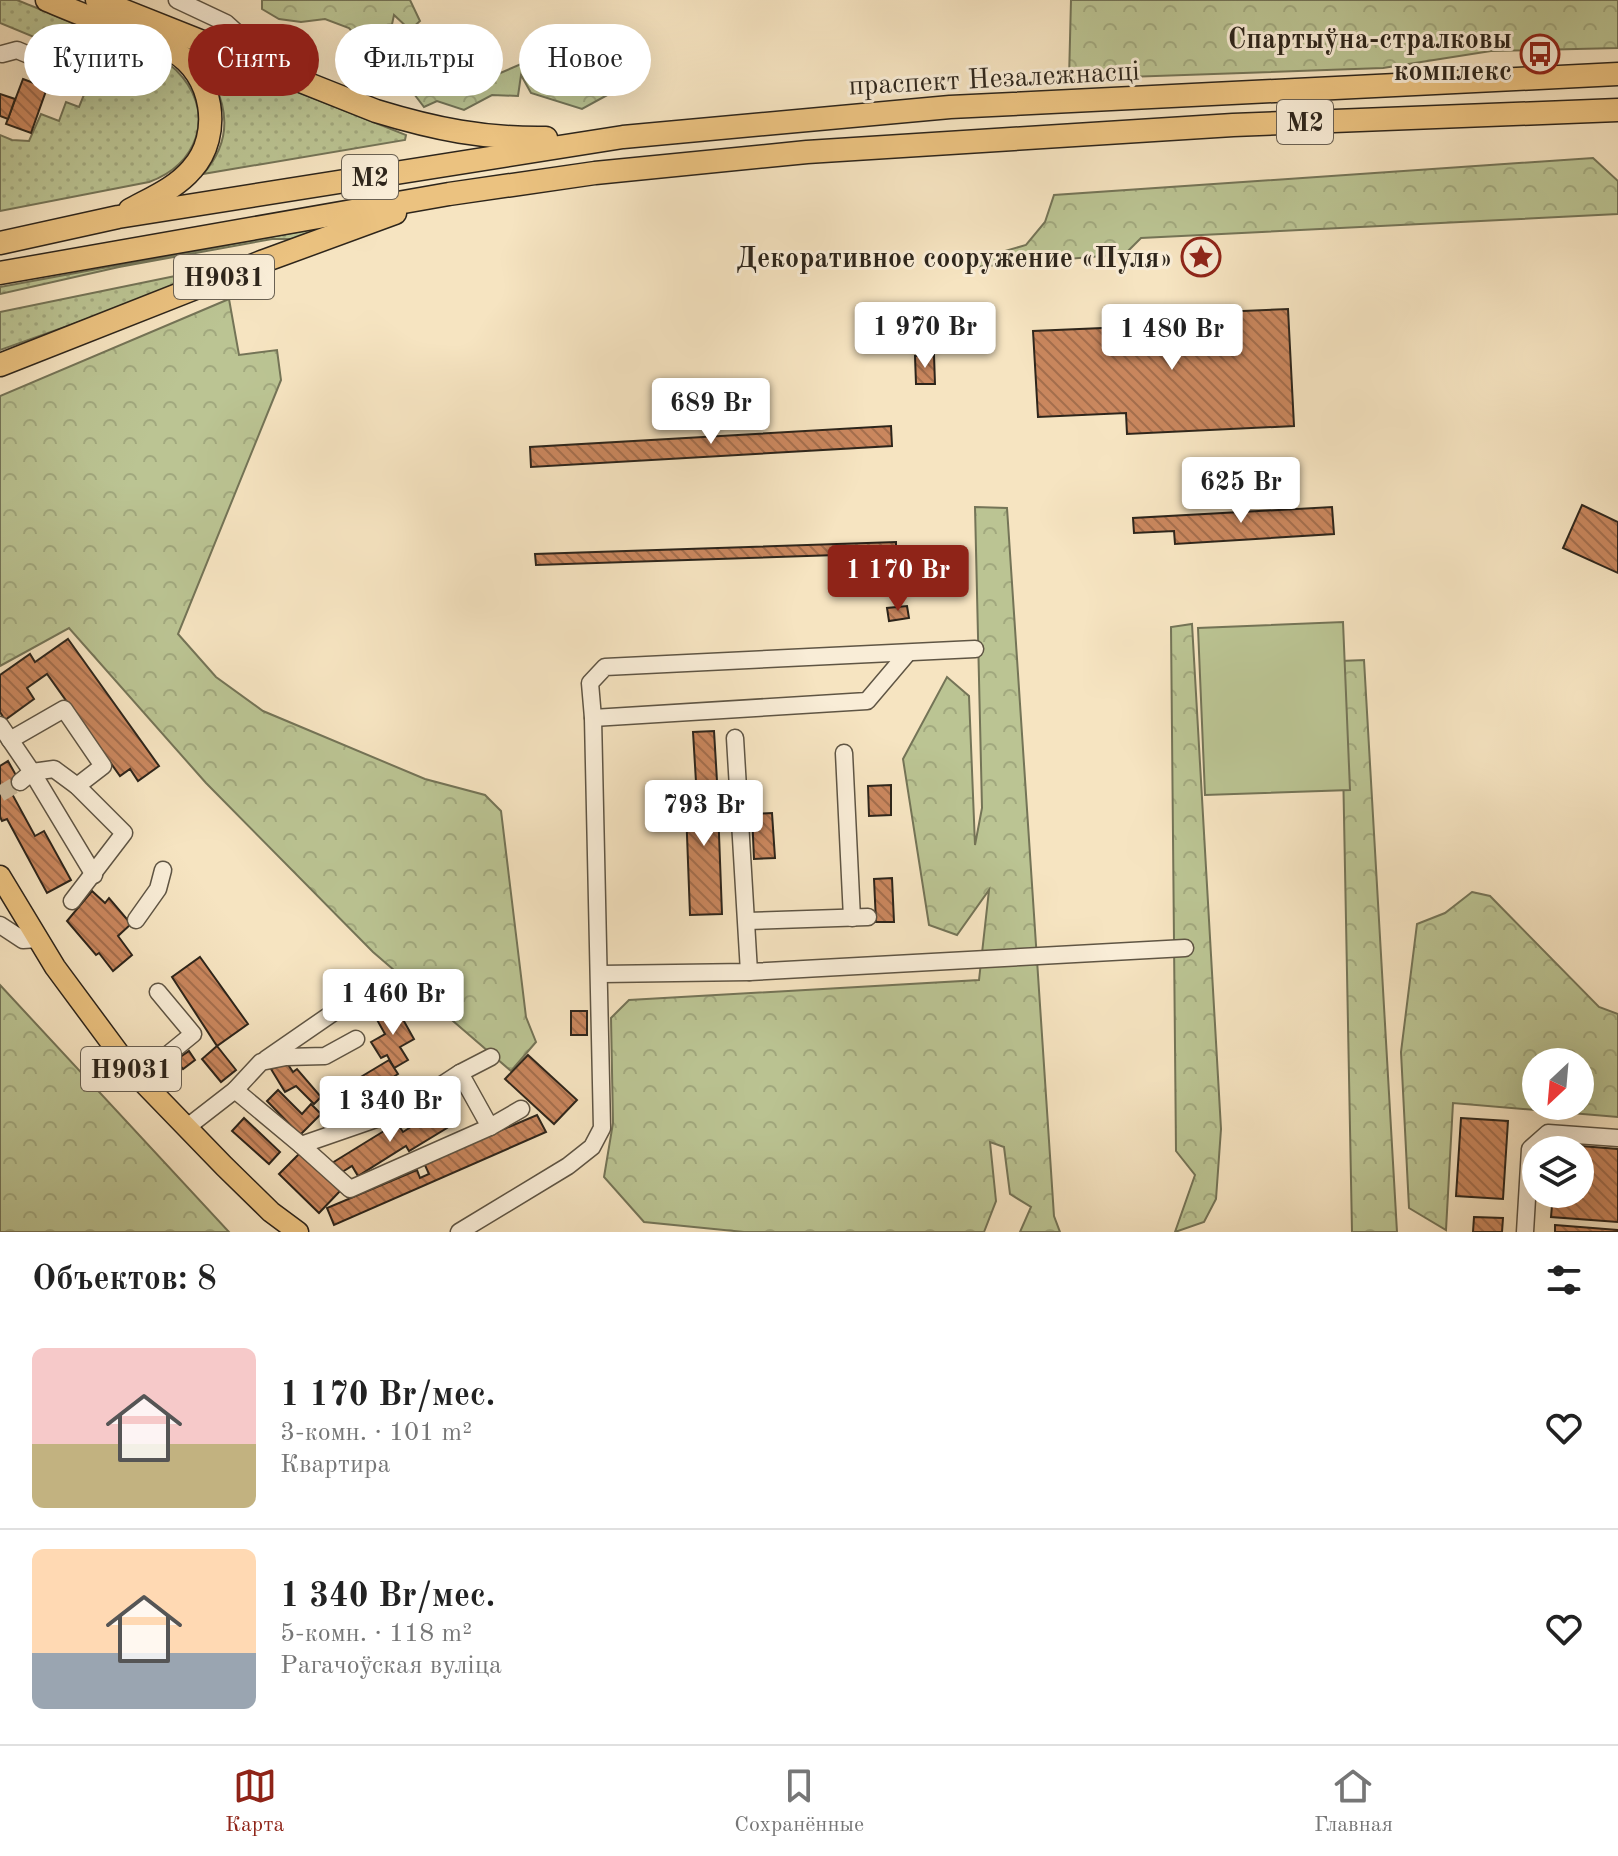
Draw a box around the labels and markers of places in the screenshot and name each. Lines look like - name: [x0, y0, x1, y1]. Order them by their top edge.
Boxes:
- place label: Спартыўна-стралковы комплекс: [1228, 26, 1512, 87]
- bus stop icon: Спартыўна-стралковы комплекс: [1519, 33, 1561, 75]
- place icon: Декоративное сооружение «Пуля»: [1180, 236, 1222, 278]
- place label: Декоративное сооружение «Пуля»: [736, 246, 1173, 274]
- pin: 1 970 Br: [842, 302, 1008, 370]
- pin: 1 480 Br: [1089, 304, 1255, 372]
- pin: 689 Br: [646, 378, 776, 446]
- pin: 625 Br: [1176, 457, 1306, 525]
- pin: 1 170 Br: [815, 545, 981, 613]
- pin: 793 Br: [639, 780, 769, 848]
- pin: 1 460 Br: [310, 969, 476, 1037]
- pin: 1 340 Br: [307, 1076, 473, 1144]

